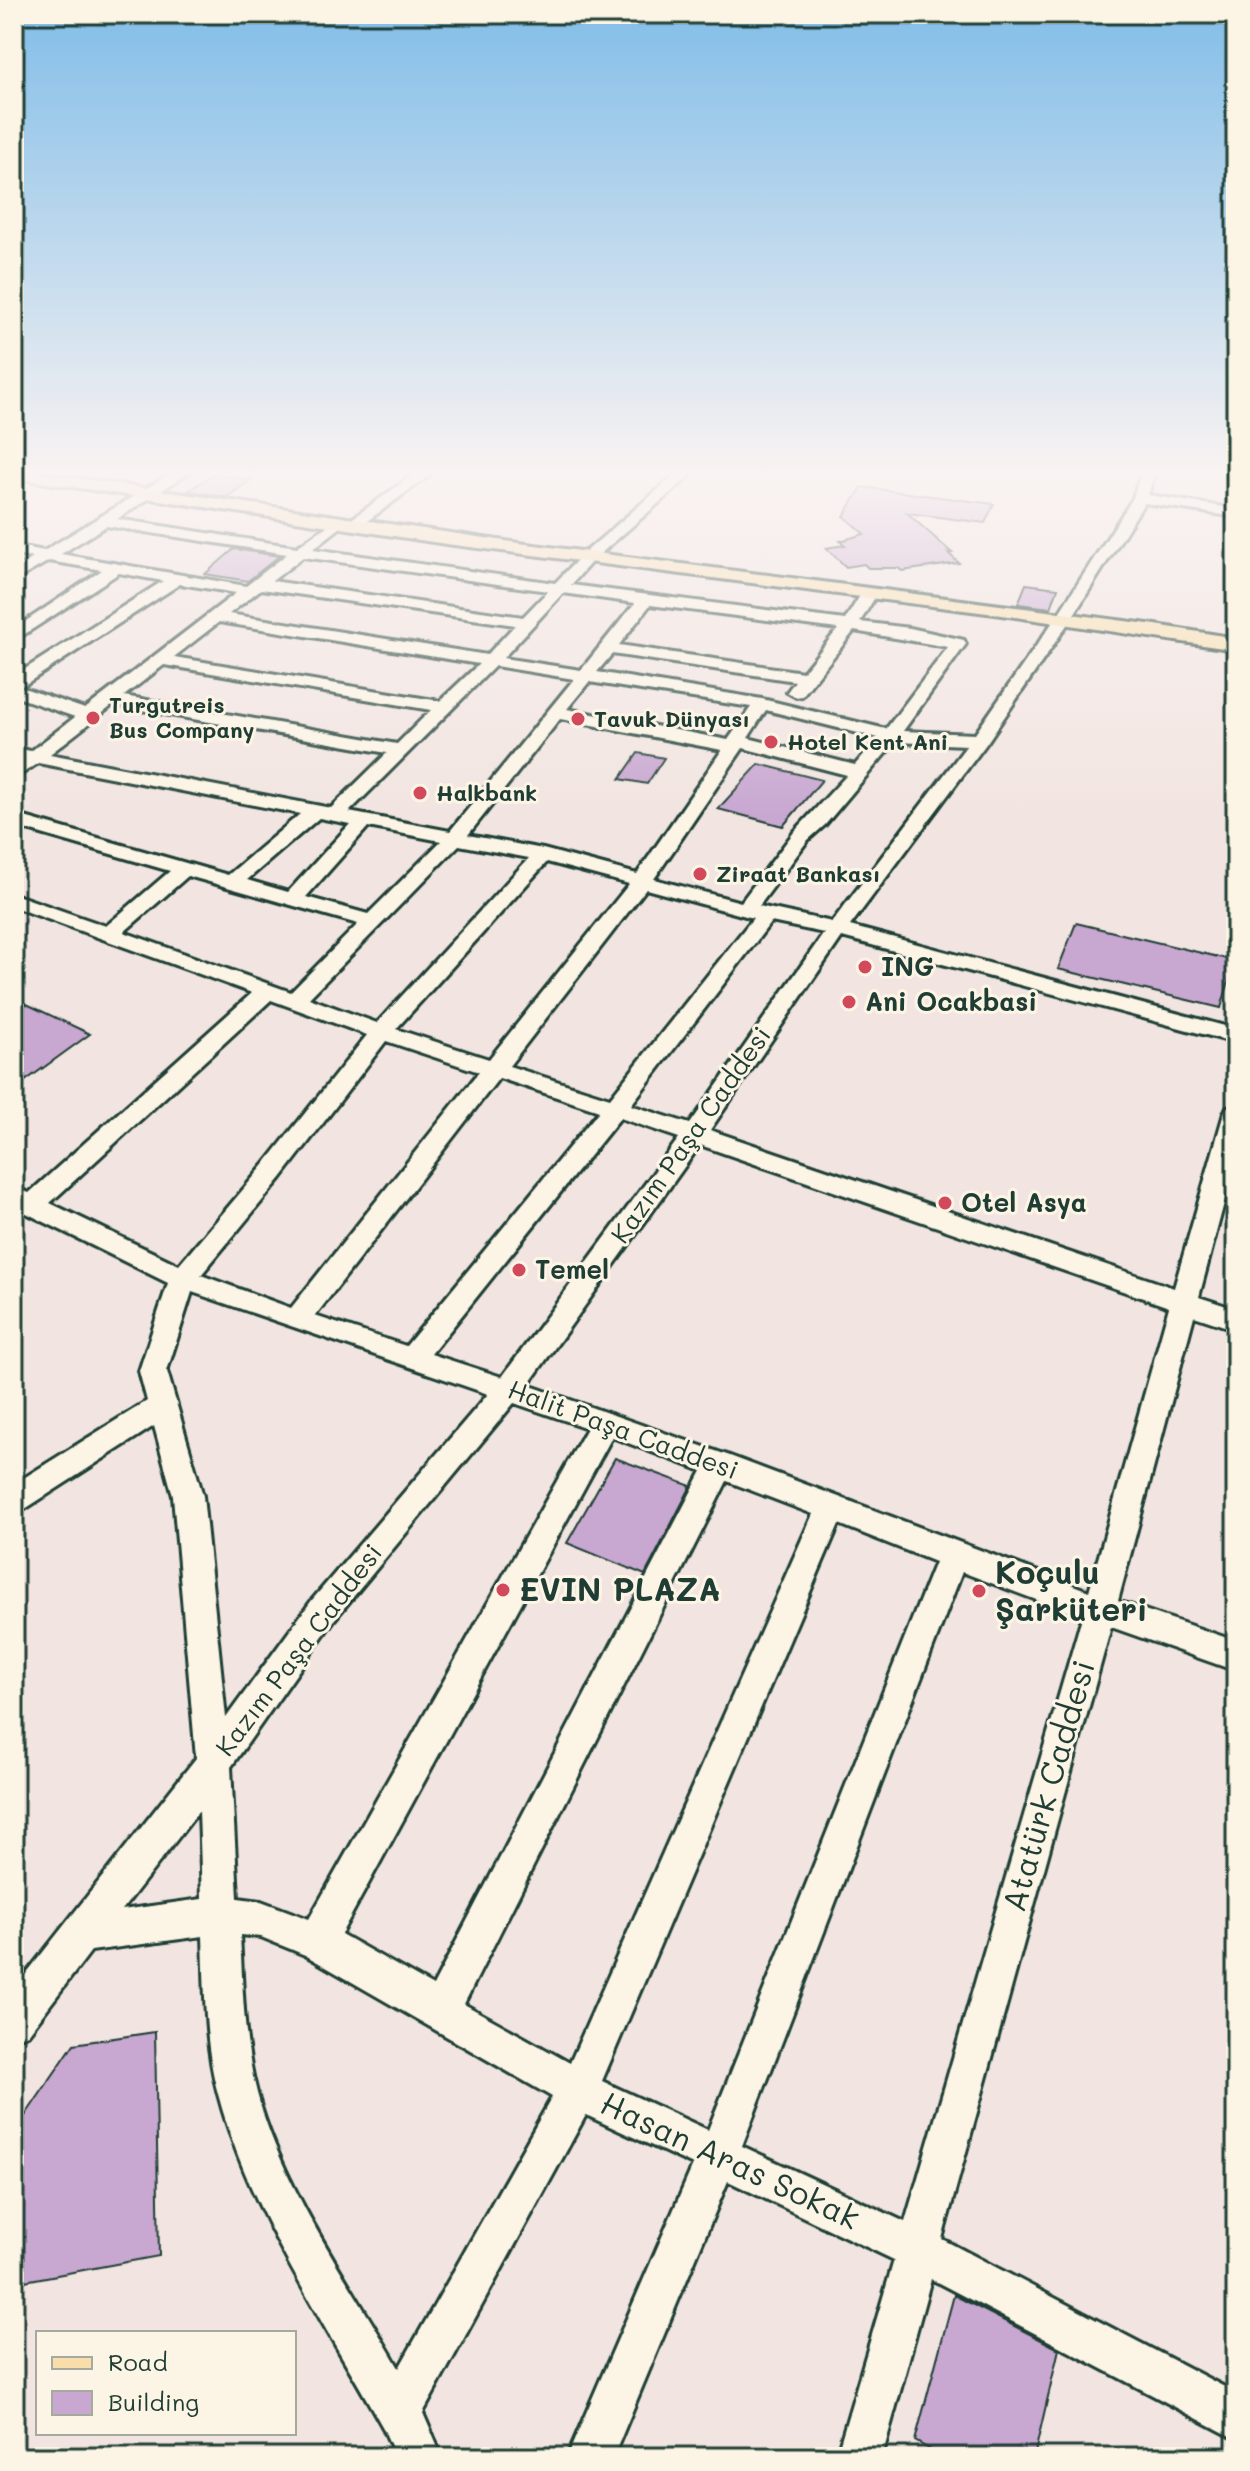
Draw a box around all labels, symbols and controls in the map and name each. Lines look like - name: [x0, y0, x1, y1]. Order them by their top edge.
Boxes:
- place label: Turgutreis Bus Company: [109, 690, 255, 744]
- place label: Tavuk Dünyası: [594, 704, 750, 733]
- marker: Turgutreis Bus Company: [84, 709, 102, 727]
- marker: Tavuk Dünyası: [569, 710, 587, 728]
- place label: Hotel Kent Ani: [787, 727, 948, 756]
- marker: Hotel Kent Ani: [762, 733, 780, 751]
- place label: Halkbank: [436, 778, 537, 807]
- marker: Halkbank: [411, 784, 429, 802]
- place label: Ziraat Bankası: [716, 859, 880, 888]
- marker: Ziraat Bankası: [691, 865, 709, 883]
- place label: ING: [881, 949, 934, 983]
- marker: ING: [856, 958, 874, 976]
- place label: Ani Ocakbasi: [865, 984, 1037, 1018]
- marker: Ani Ocakbasi: [840, 993, 858, 1011]
- street label: Kazım Paşa Caddesi: [602, 1019, 778, 1250]
- place label: Otel Asya: [961, 1185, 1087, 1219]
- marker: Otel Asya: [936, 1194, 954, 1212]
- place label: Temel: [535, 1252, 609, 1286]
- marker: Temel: [510, 1261, 528, 1279]
- street label: Halit Paşa Caddesi: [504, 1372, 743, 1487]
- street label: Kazım Paşa Caddesi: [207, 1536, 389, 1762]
- place label: Koçulu Şarküteri: [995, 1550, 1148, 1629]
- place label: EVIN PLAZA: [519, 1567, 721, 1609]
- marker: EVIN PLAZA: [494, 1581, 512, 1599]
- marker: Koçulu Şarküteri: [970, 1582, 988, 1600]
- street label: Atatürk Caddesi: [991, 1655, 1103, 1916]
- street label: Hasan Aras Sokak: [595, 2081, 867, 2238]
- legend: [36, 2331, 296, 2435]
- text: Road: [108, 2346, 168, 2377]
- text: Building: [108, 2386, 199, 2417]

